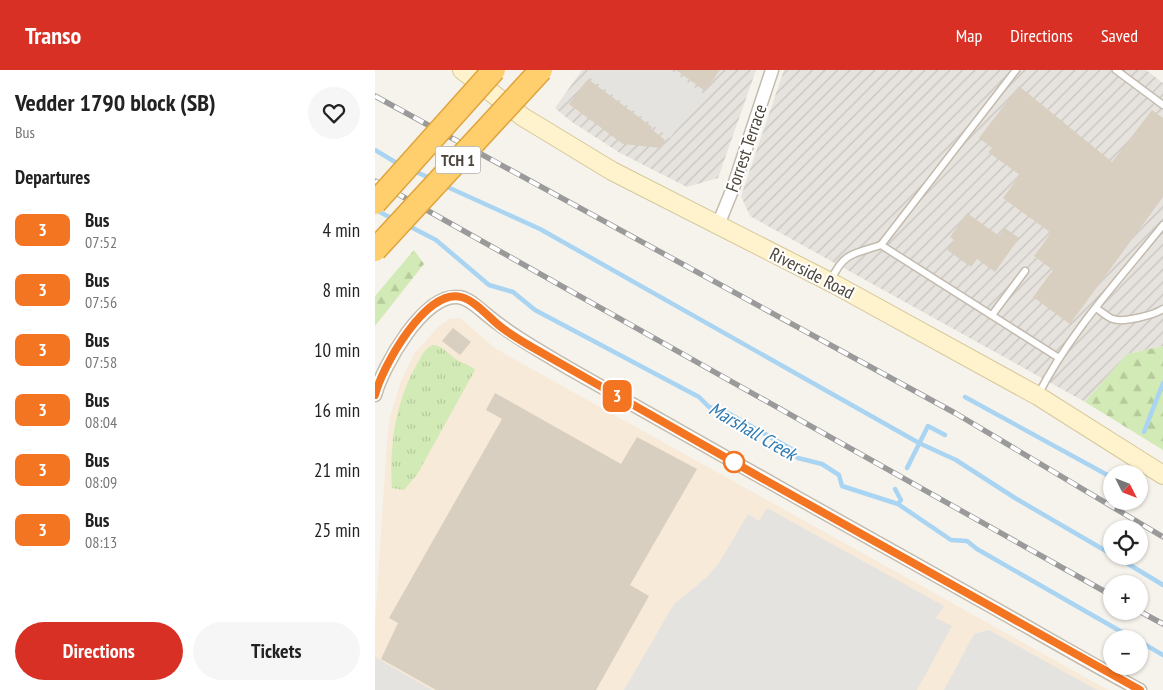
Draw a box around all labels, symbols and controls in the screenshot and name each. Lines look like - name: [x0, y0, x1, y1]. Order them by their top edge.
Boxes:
- text: Transo: [25, 20, 81, 51]
- text: Map: [956, 24, 982, 47]
- text: Directions: [1010, 24, 1073, 47]
- text: Saved: [1101, 24, 1138, 47]
- text: Vedder 1790 block (SB): [15, 87, 216, 118]
- button: heart: [308, 87, 360, 139]
- street label: Forrest Terrace: [720, 101, 772, 195]
- text: Bus: [15, 122, 35, 142]
- road number: TCH 1: [436, 146, 481, 174]
- text: Departures: [15, 165, 90, 189]
- text: Bus: [85, 208, 109, 232]
- text: 3: [38, 218, 47, 241]
- text: 4 min: [323, 218, 360, 242]
- text: 07:52: [85, 232, 117, 252]
- street label: Riverside Road: [766, 242, 858, 304]
- text: Bus: [85, 268, 109, 292]
- text: 3: [38, 278, 47, 301]
- text: 8 min: [323, 278, 360, 302]
- text: 07:56: [85, 292, 117, 312]
- text: Bus: [85, 328, 109, 352]
- text: 3: [38, 338, 47, 361]
- text: 10 min: [314, 338, 360, 362]
- text: 07:58: [85, 352, 117, 372]
- line badge: 3: [601, 380, 633, 412]
- text: 3: [613, 384, 621, 407]
- text: Bus: [85, 388, 109, 412]
- water label: Marshall Creek: [705, 396, 803, 467]
- text: 3: [38, 398, 47, 421]
- text: 16 min: [314, 398, 360, 422]
- text: 08:04: [85, 412, 117, 432]
- text: Bus: [85, 448, 109, 472]
- unlabelled marker: [723, 451, 745, 473]
- text: 3: [38, 458, 47, 481]
- text: 21 min: [314, 458, 360, 482]
- north arrow: [1103, 465, 1147, 510]
- map controls: [1103, 465, 1148, 675]
- text: 08:09: [85, 472, 117, 492]
- text: Bus: [85, 508, 109, 532]
- text: 3: [38, 518, 47, 541]
- text: 25 min: [314, 518, 360, 542]
- button: locate: [1103, 520, 1148, 565]
- text: 08:13: [85, 532, 117, 552]
- button: +: [1103, 575, 1148, 620]
- button: Directions: [15, 622, 183, 680]
- button: Tickets: [193, 622, 360, 680]
- button: −: [1103, 630, 1148, 675]

